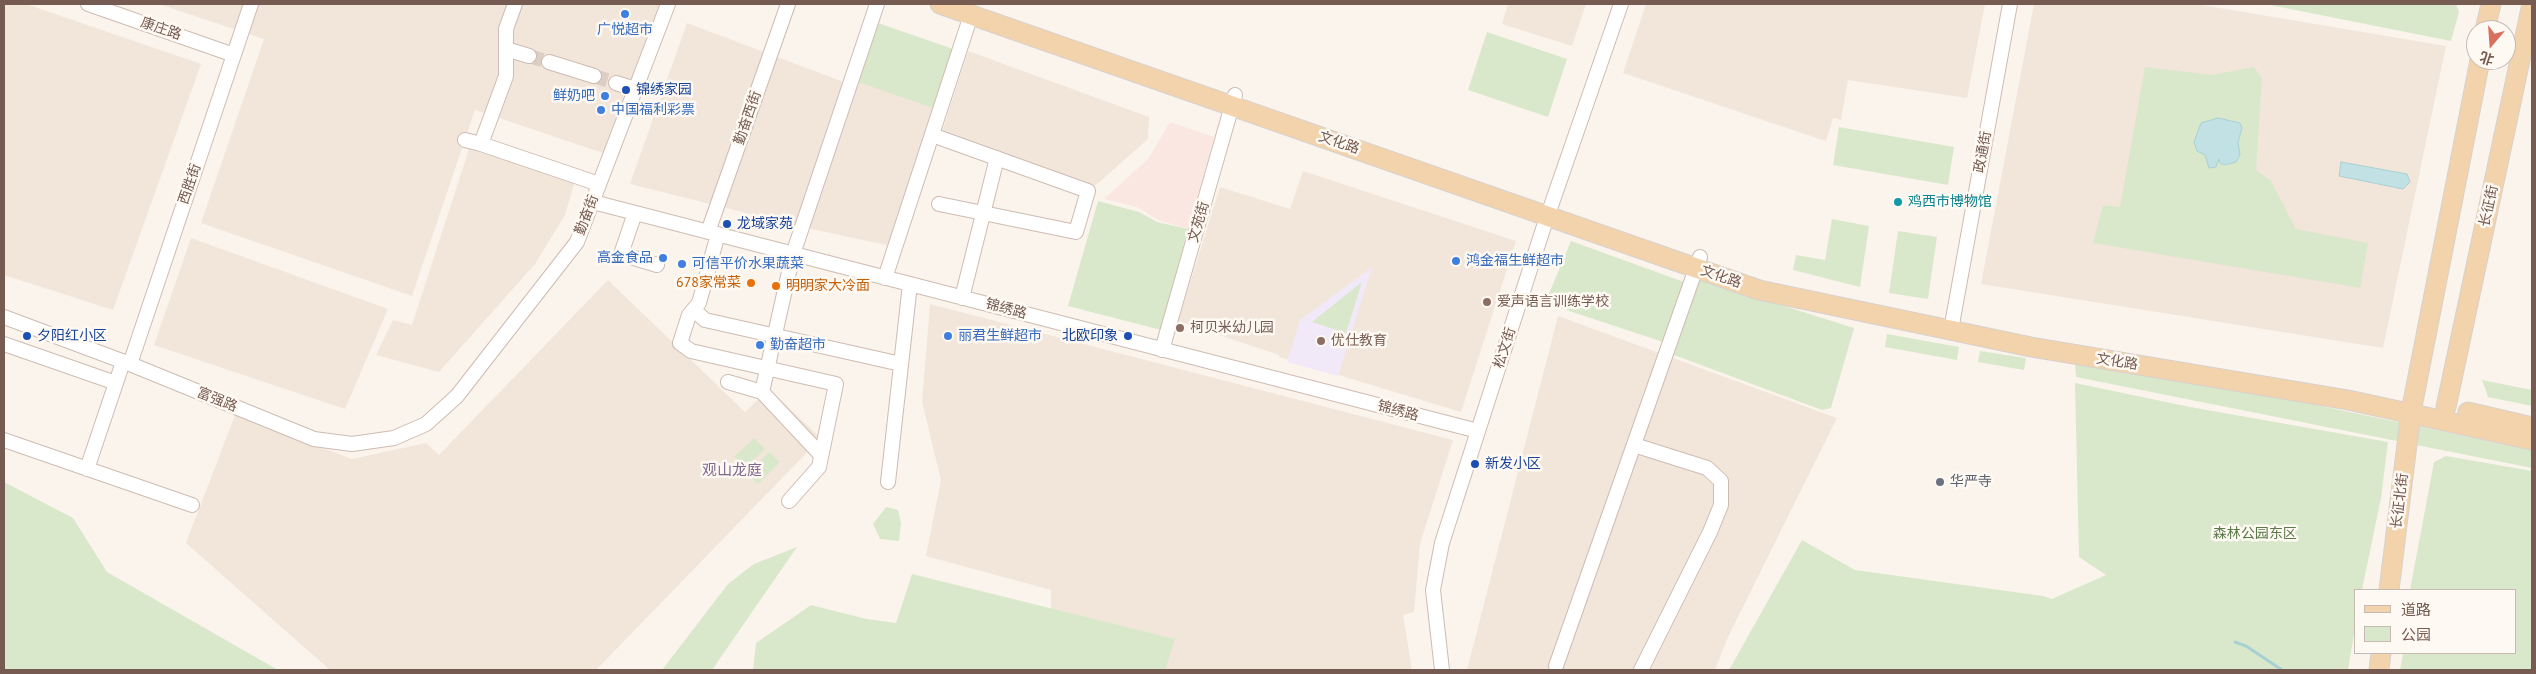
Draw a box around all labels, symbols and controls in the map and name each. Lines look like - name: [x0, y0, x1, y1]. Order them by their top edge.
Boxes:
- marker: 广悦超市: [619, 8, 631, 20]
- street label: 康庄路: [138, 14, 184, 44]
- north arrow: [2466, 20, 2516, 70]
- place label: 广悦超市: [597, 22, 653, 38]
- text: 北: [2477, 48, 2496, 69]
- place label: 锦绣家园: [636, 82, 692, 98]
- marker: 锦绣家园: [620, 84, 632, 96]
- place label: 鲜奶吧: [553, 88, 595, 104]
- street label: 勤奋西街: [731, 89, 765, 147]
- marker: 鲜奶吧: [599, 90, 611, 102]
- place label: 中国福利彩票: [611, 102, 695, 118]
- marker: 中国福利彩票: [595, 104, 607, 116]
- street label: 文化路: [1316, 128, 1362, 158]
- street label: 政通街: [1971, 130, 1995, 174]
- street label: 西胜街: [175, 161, 205, 207]
- street label: 长征街: [2476, 184, 2502, 228]
- street label: 勤奋街: [572, 192, 602, 238]
- place label: 鸡西市博物馆: [1908, 194, 1992, 210]
- marker: 鸡西市博物馆: [1892, 196, 1904, 208]
- street label: 文苑街: [1185, 199, 1213, 245]
- place label: 龙域家苑: [737, 216, 793, 232]
- marker: 龙域家苑: [721, 218, 733, 230]
- place label: 高金食品: [597, 250, 653, 266]
- marker: 高金食品: [657, 252, 669, 264]
- place label: 鸿金福生鲜超市: [1466, 253, 1564, 269]
- marker: 鸿金福生鲜超市: [1450, 255, 1462, 267]
- place label: 可信平价水果蔬菜: [692, 256, 804, 272]
- marker: 可信平价水果蔬菜: [676, 258, 688, 270]
- street label: 文化路: [1698, 262, 1744, 292]
- place label: 678家常菜: [676, 275, 741, 291]
- marker: 678家常菜: [745, 277, 757, 289]
- place label: 明明家大冷面: [786, 278, 870, 294]
- marker: 明明家大冷面: [770, 280, 782, 292]
- place label: 爱声语言训练学校: [1497, 294, 1609, 310]
- street label: 锦绣路: [984, 295, 1028, 323]
- marker: 爱声语言训练学校: [1481, 296, 1493, 308]
- place label: 柯贝米幼儿园: [1190, 320, 1274, 336]
- marker: 柯贝米幼儿园: [1174, 322, 1186, 334]
- street label: 松文街: [1491, 325, 1519, 371]
- place label: 夕阳红小区: [37, 328, 107, 344]
- place label: 丽君生鲜超市: [958, 328, 1042, 344]
- place label: 北欧印象: [1062, 328, 1118, 344]
- marker: 夕阳红小区: [21, 330, 33, 342]
- marker: 丽君生鲜超市: [942, 330, 954, 342]
- marker: 北欧印象: [1122, 330, 1134, 342]
- place label: 优仕教育: [1331, 333, 1387, 349]
- marker: 优仕教育: [1315, 335, 1327, 347]
- place label: 勤奋超市: [770, 337, 826, 353]
- marker: 勤奋超市: [754, 339, 766, 351]
- street label: 文化路: [2095, 350, 2139, 374]
- street label: 富强路: [194, 384, 240, 416]
- street label: 锦绣路: [1376, 397, 1420, 425]
- place label: 新发小区: [1485, 456, 1541, 472]
- marker: 新发小区: [1469, 458, 1481, 470]
- district label: 观山龙庭: [702, 462, 762, 480]
- street label: 长征北街: [2388, 472, 2412, 530]
- place label: 华严寺: [1950, 474, 1992, 490]
- marker: 华严寺: [1934, 476, 1946, 488]
- park label: 森林公园东区: [2213, 526, 2297, 542]
- legend: [2354, 589, 2516, 654]
- text: 道路: [2401, 600, 2431, 619]
- text: 公园: [2401, 625, 2431, 644]

